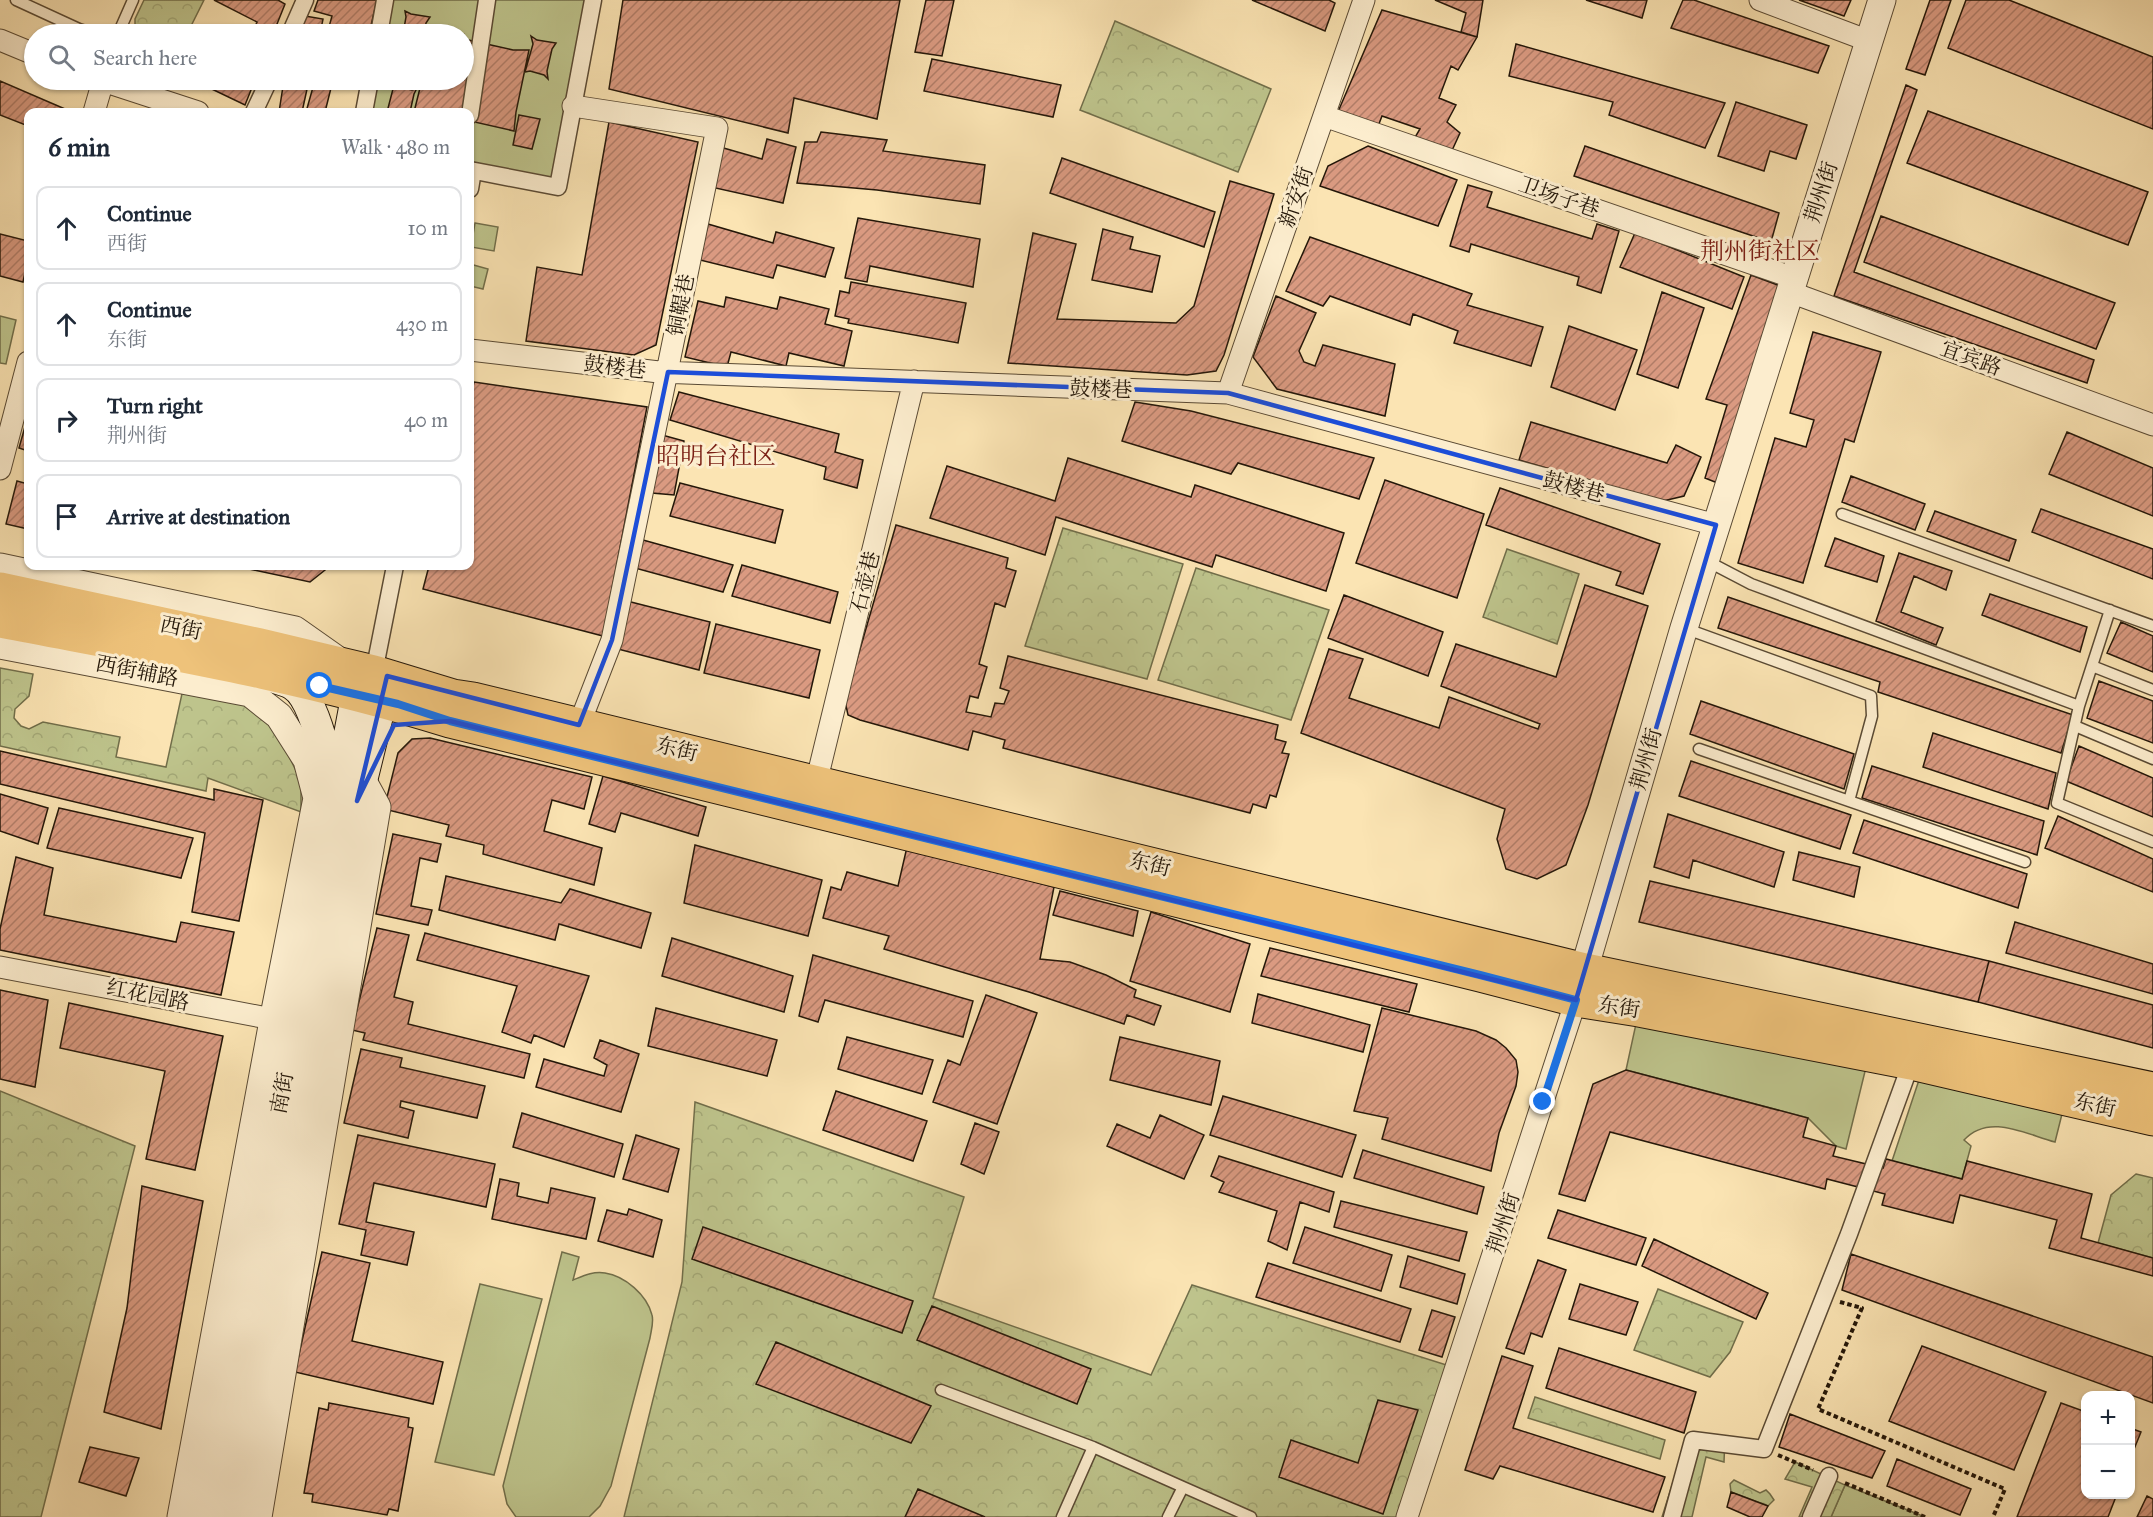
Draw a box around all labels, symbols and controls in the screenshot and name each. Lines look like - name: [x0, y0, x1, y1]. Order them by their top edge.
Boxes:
- search box: [24, 24, 474, 90]
- icon: search: [45, 41, 78, 74]
- text: Search here: [93, 44, 197, 71]
- text: 6 min: [48, 131, 110, 163]
- text: Walk · 480 m: [341, 135, 450, 159]
- street label: 荆州街: [1799, 158, 1843, 226]
- street label: 新安街: [1273, 163, 1319, 231]
- street label: 卫场子巷: [1515, 171, 1603, 223]
- text: Continue: [107, 200, 192, 227]
- icon: ahead: [50, 212, 83, 245]
- text: 10 m: [407, 216, 448, 240]
- text: 西街: [107, 231, 147, 255]
- district label: 荆州街社区: [1700, 236, 1820, 266]
- street label: 铜鞮巷: [662, 272, 700, 338]
- text: Continue: [107, 296, 192, 323]
- icon: ahead: [50, 308, 83, 341]
- text: 430 m: [396, 312, 448, 336]
- text: 东街: [107, 327, 147, 351]
- street label: 宜宾路: [1937, 335, 2005, 381]
- street label: 鼓楼巷: [582, 350, 648, 384]
- street label: 鼓楼巷: [1069, 375, 1133, 403]
- text: Turn right: [107, 392, 203, 419]
- icon: right: [50, 404, 83, 437]
- text: 40 m: [404, 408, 448, 432]
- text: 荆州街: [107, 423, 167, 447]
- district label: 昭明台社区: [656, 441, 776, 471]
- street label: 鼓楼巷: [1540, 466, 1608, 508]
- icon: arrive: [50, 500, 83, 533]
- text: Arrive at destination: [107, 503, 290, 530]
- street label: 石壶巷: [845, 548, 885, 616]
- street label: 西街: [158, 611, 204, 645]
- street label: 西街辅路: [93, 650, 181, 692]
- route start: [306, 672, 332, 698]
- street label: 荆州街: [1625, 725, 1667, 793]
- street label: 东街: [653, 731, 701, 767]
- street label: 东街: [1126, 846, 1174, 882]
- street label: 红花园路: [104, 974, 192, 1016]
- street label: 东街: [1596, 991, 1642, 1023]
- street label: 南街: [265, 1070, 299, 1116]
- route end: [1529, 1088, 1555, 1114]
- street label: 东街: [2072, 1088, 2118, 1122]
- street label: 荆州街: [1481, 1189, 1525, 1257]
- map controls: [2081, 1391, 2135, 1499]
- button: +: [2081, 1391, 2135, 1445]
- button: −: [2081, 1445, 2135, 1499]

